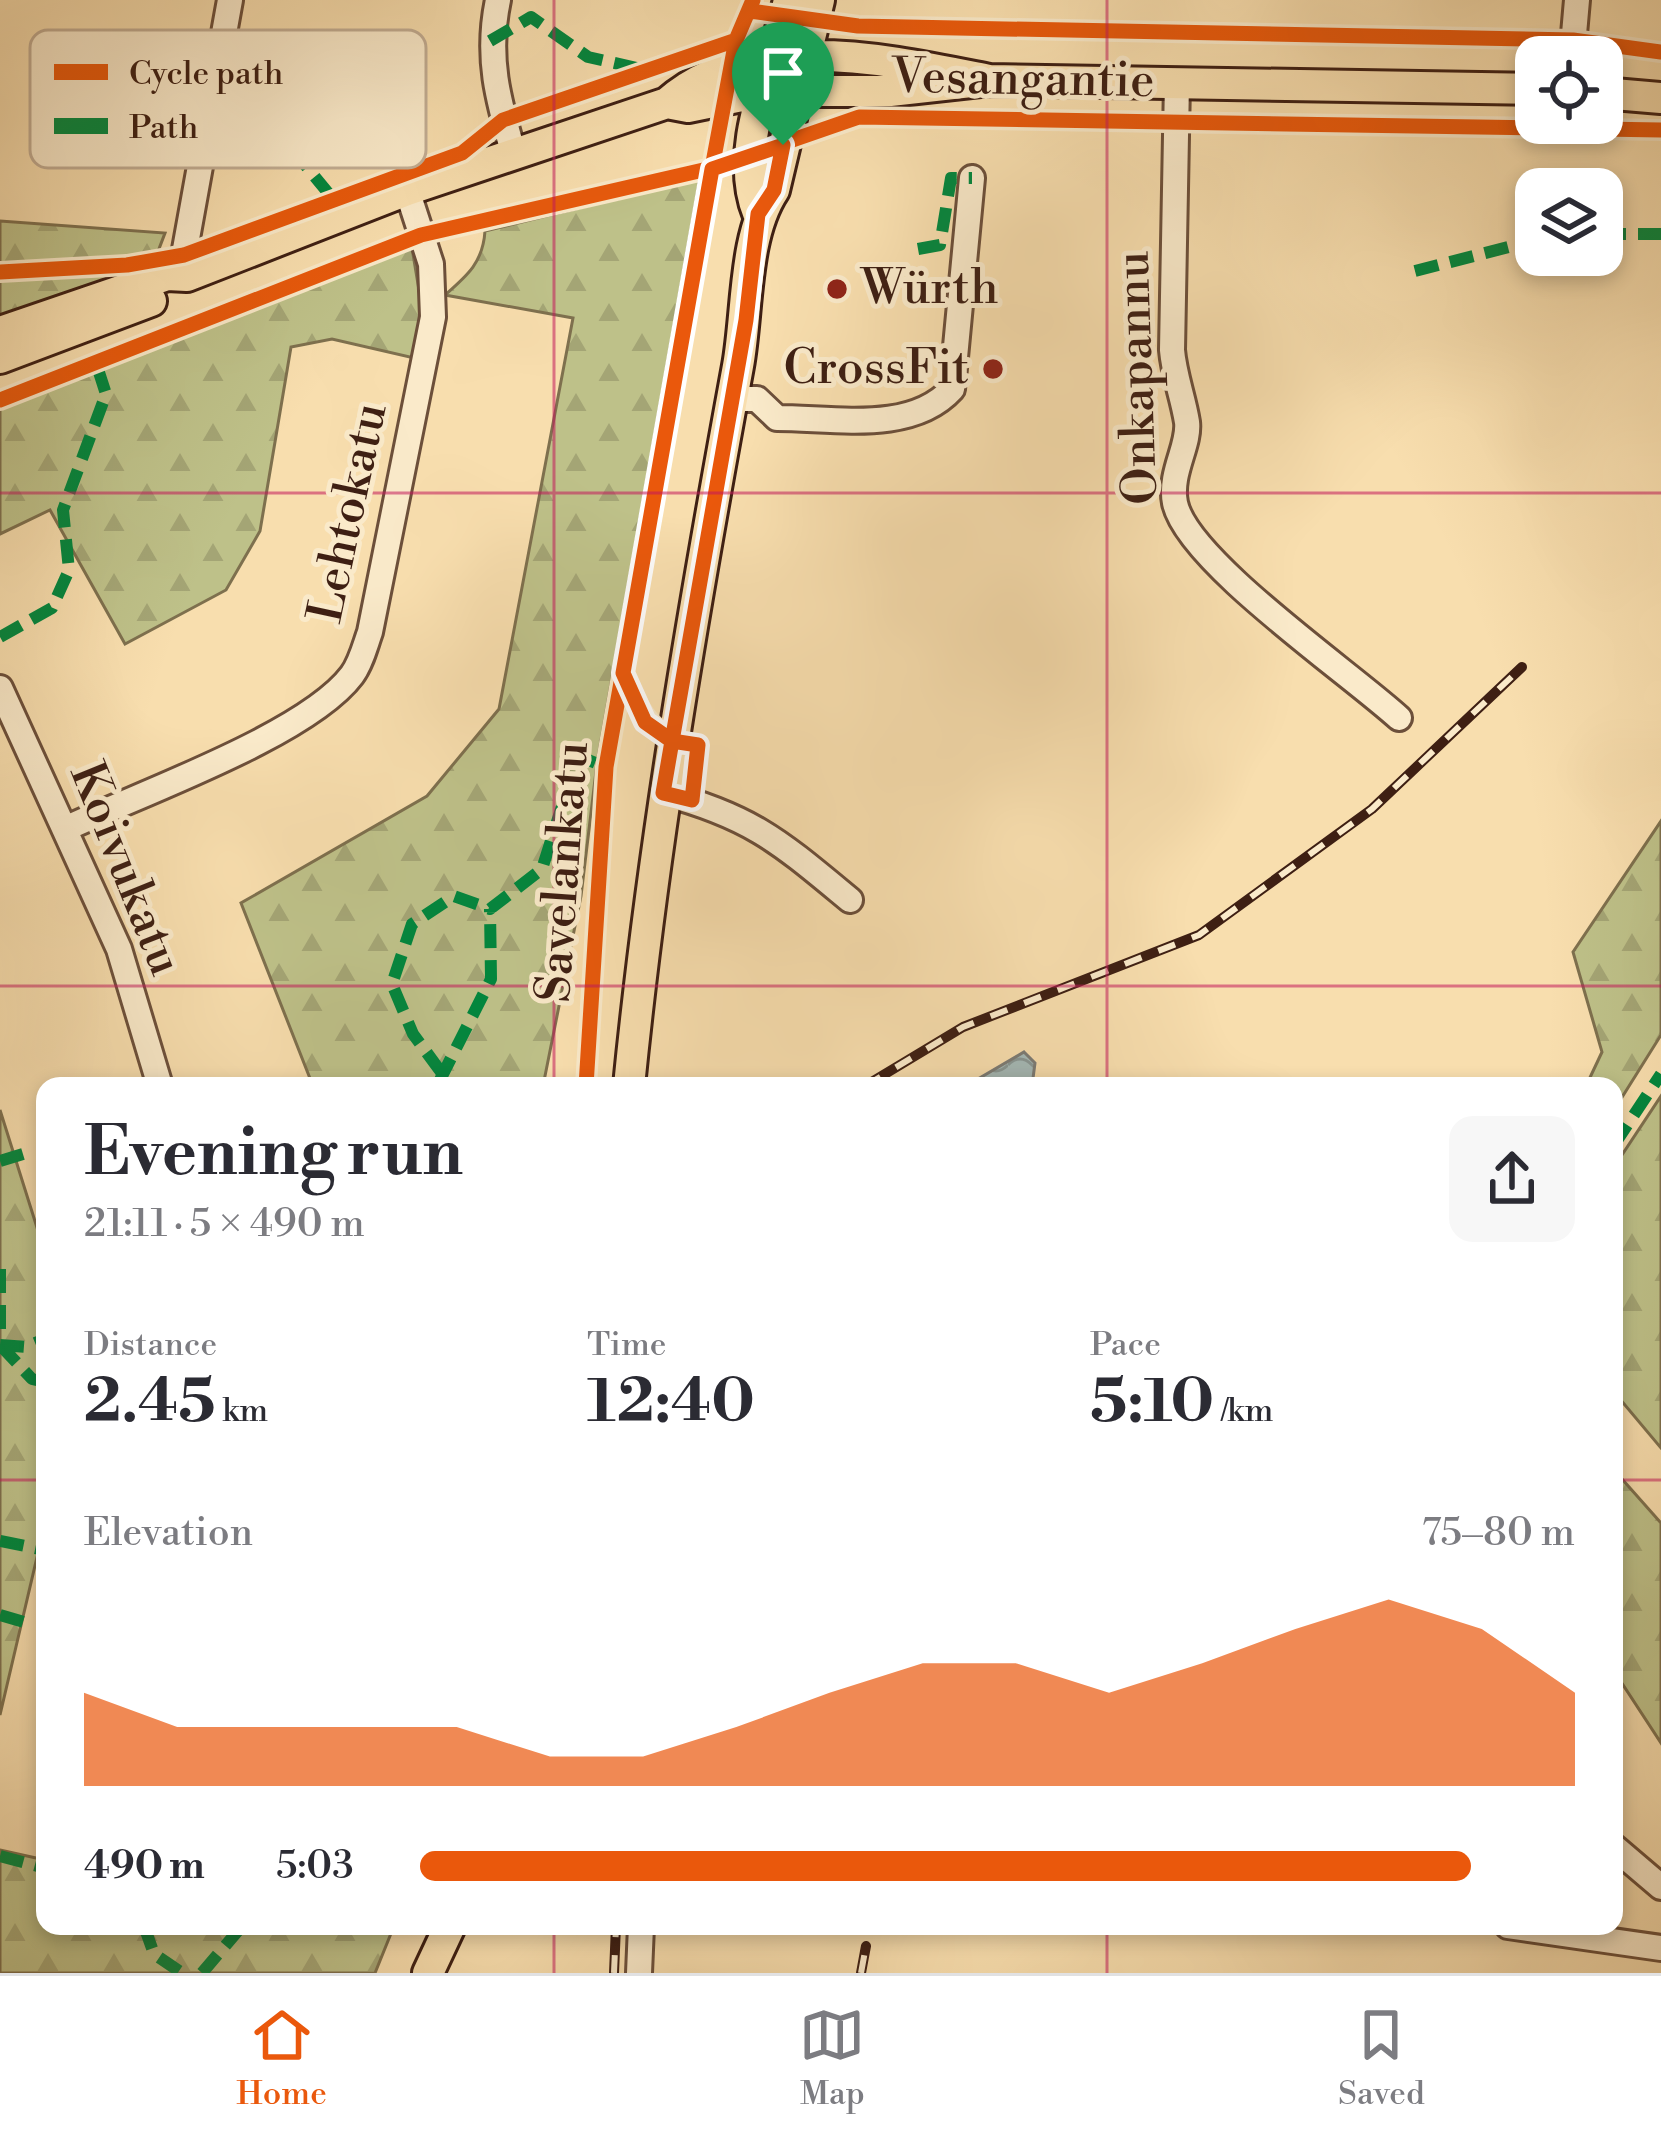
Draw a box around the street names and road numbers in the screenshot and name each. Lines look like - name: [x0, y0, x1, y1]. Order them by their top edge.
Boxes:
- street label: Vesangantie: [890, 48, 1155, 112]
- street label: Onkapannu: [1104, 250, 1172, 506]
- street label: Lehtokatu: [296, 398, 402, 628]
- street label: Savelankatu: [525, 740, 603, 1004]
- street label: Koivukatu: [55, 754, 195, 984]

